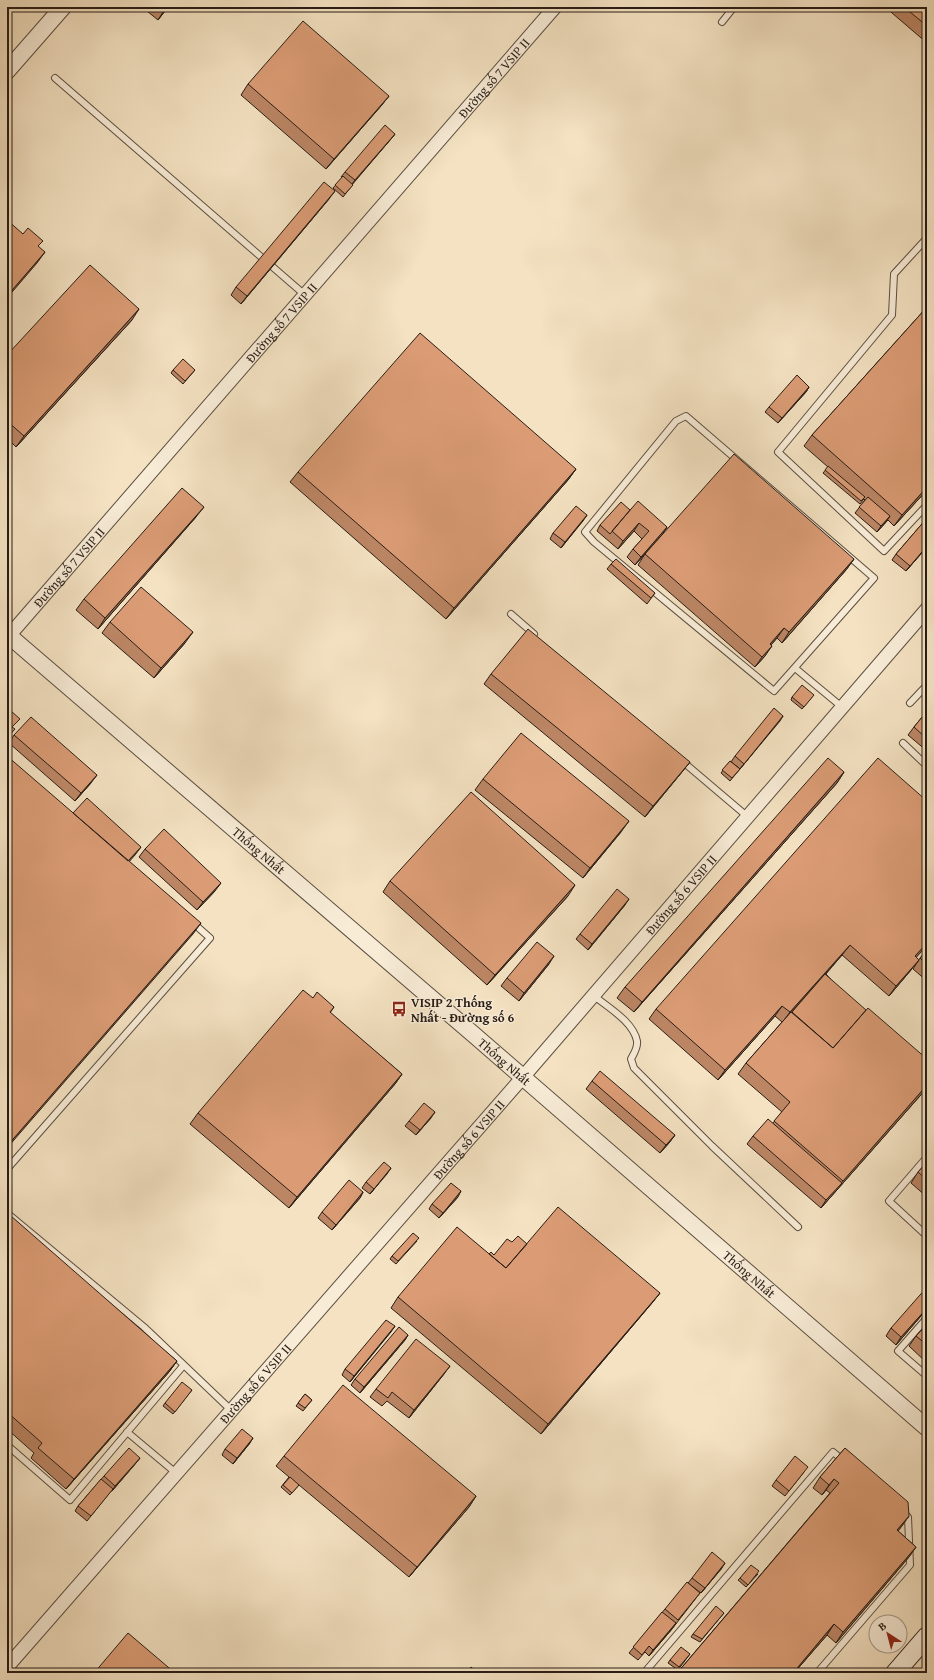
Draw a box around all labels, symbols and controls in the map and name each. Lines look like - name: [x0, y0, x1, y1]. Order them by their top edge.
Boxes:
- street label: Đường số 7 VSIP II: [454, 34, 534, 122]
- street label: Đường số 7 VSIP II: [241, 279, 322, 367]
- street label: Đường số 7 VSIP II: [29, 523, 109, 612]
- street label: Thống Nhất: [228, 822, 290, 879]
- street label: Đường số 6 VSIP II: [641, 850, 721, 939]
- place label: VISIP 2 Thống Nhất - Đường số 6: [411, 993, 515, 1027]
- bus stop icon: VISIP 2 Thống Nhất - Đường số 6: [390, 1000, 408, 1018]
- street label: Thống Nhất: [474, 1034, 535, 1090]
- street label: Đường số 6 VSIP II: [429, 1096, 509, 1184]
- street label: Thống Nhất: [718, 1246, 780, 1303]
- street label: Đường số 6 VSIP II: [215, 1339, 296, 1428]
- north arrow: [868, 1614, 908, 1654]
- text: B: [875, 1617, 890, 1634]

